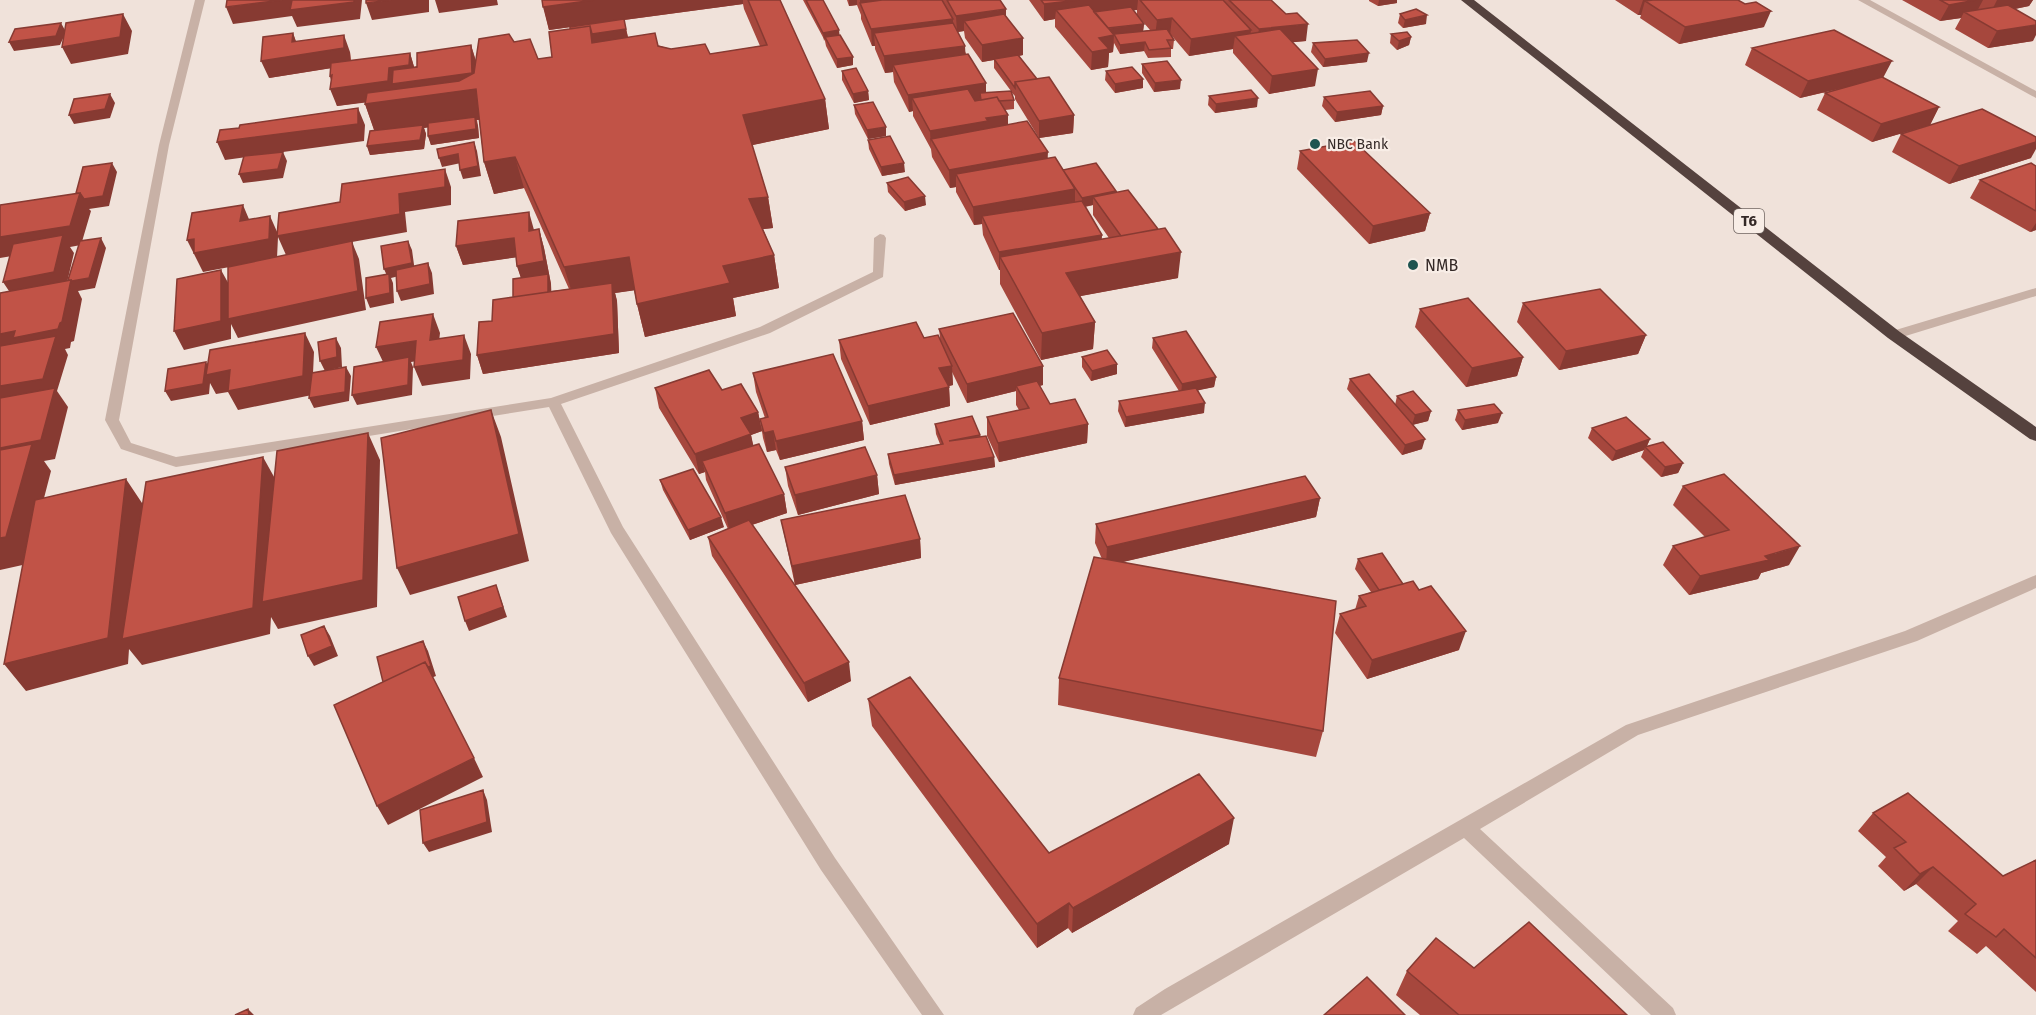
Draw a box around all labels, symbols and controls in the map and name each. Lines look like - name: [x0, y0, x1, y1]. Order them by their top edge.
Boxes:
- place label: NBC Bank: [1327, 136, 1389, 153]
- marker: NBC Bank: [1308, 137, 1322, 151]
- road number: T6: [1734, 209, 1764, 233]
- place label: NMB: [1425, 256, 1458, 275]
- marker: NMB: [1406, 258, 1420, 272]

